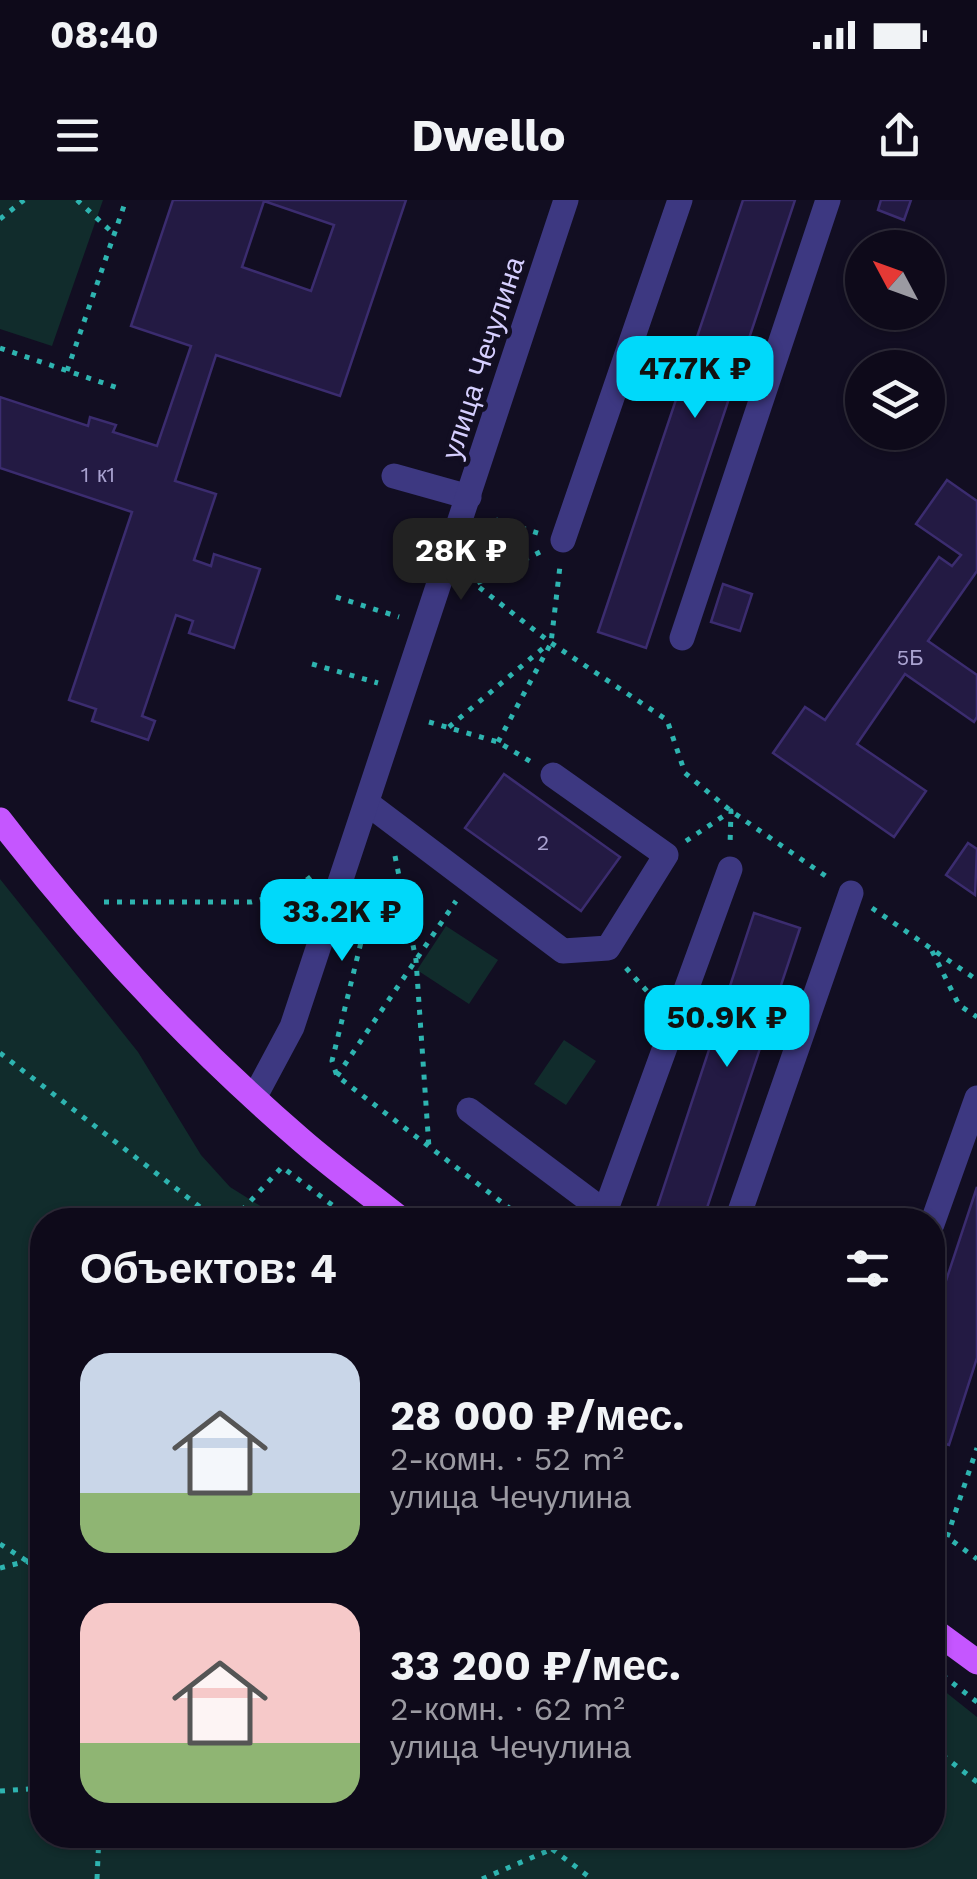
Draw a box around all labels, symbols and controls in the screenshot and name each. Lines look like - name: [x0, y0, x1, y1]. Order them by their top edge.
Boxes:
- text: 08:40: [50, 13, 159, 57]
- icon: menu: [50, 108, 105, 163]
- icon: share: [872, 108, 927, 163]
- text: Dwello: [411, 109, 566, 162]
- north arrow: [845, 230, 945, 330]
- map controls: [845, 230, 945, 450]
- street label: улица Чечулина: [435, 252, 531, 463]
- pin: 47.7K ₽: [603, 336, 787, 421]
- text: 47.7K ₽: [638, 349, 752, 387]
- button: layers: [845, 350, 945, 450]
- house number: 1 к1: [81, 462, 115, 487]
- pin: 28K ₽: [391, 518, 531, 603]
- text: 28K ₽: [415, 531, 507, 569]
- house number: 5Б: [896, 645, 924, 670]
- house number: 2: [537, 830, 549, 855]
- pin: 33.2K ₽: [250, 879, 434, 964]
- text: 33.2K ₽: [282, 892, 402, 930]
- pin: 50.9K ₽: [635, 985, 819, 1070]
- text: 50.9K ₽: [666, 998, 788, 1036]
- icon: filters: [840, 1241, 895, 1296]
- text: Объектов: 4: [80, 1244, 337, 1293]
- text: 28 000 ₽/мес.: [390, 1391, 685, 1440]
- icon: home: [160, 1393, 280, 1513]
- text: 2-комн. · 52 m²: [390, 1440, 624, 1478]
- text: улица Чечулина: [390, 1478, 631, 1516]
- text: 33 200 ₽/мес.: [390, 1641, 681, 1690]
- icon: home: [160, 1643, 280, 1763]
- text: 2-комн. · 62 m²: [390, 1690, 625, 1728]
- text: улица Чечулина: [390, 1728, 631, 1766]

